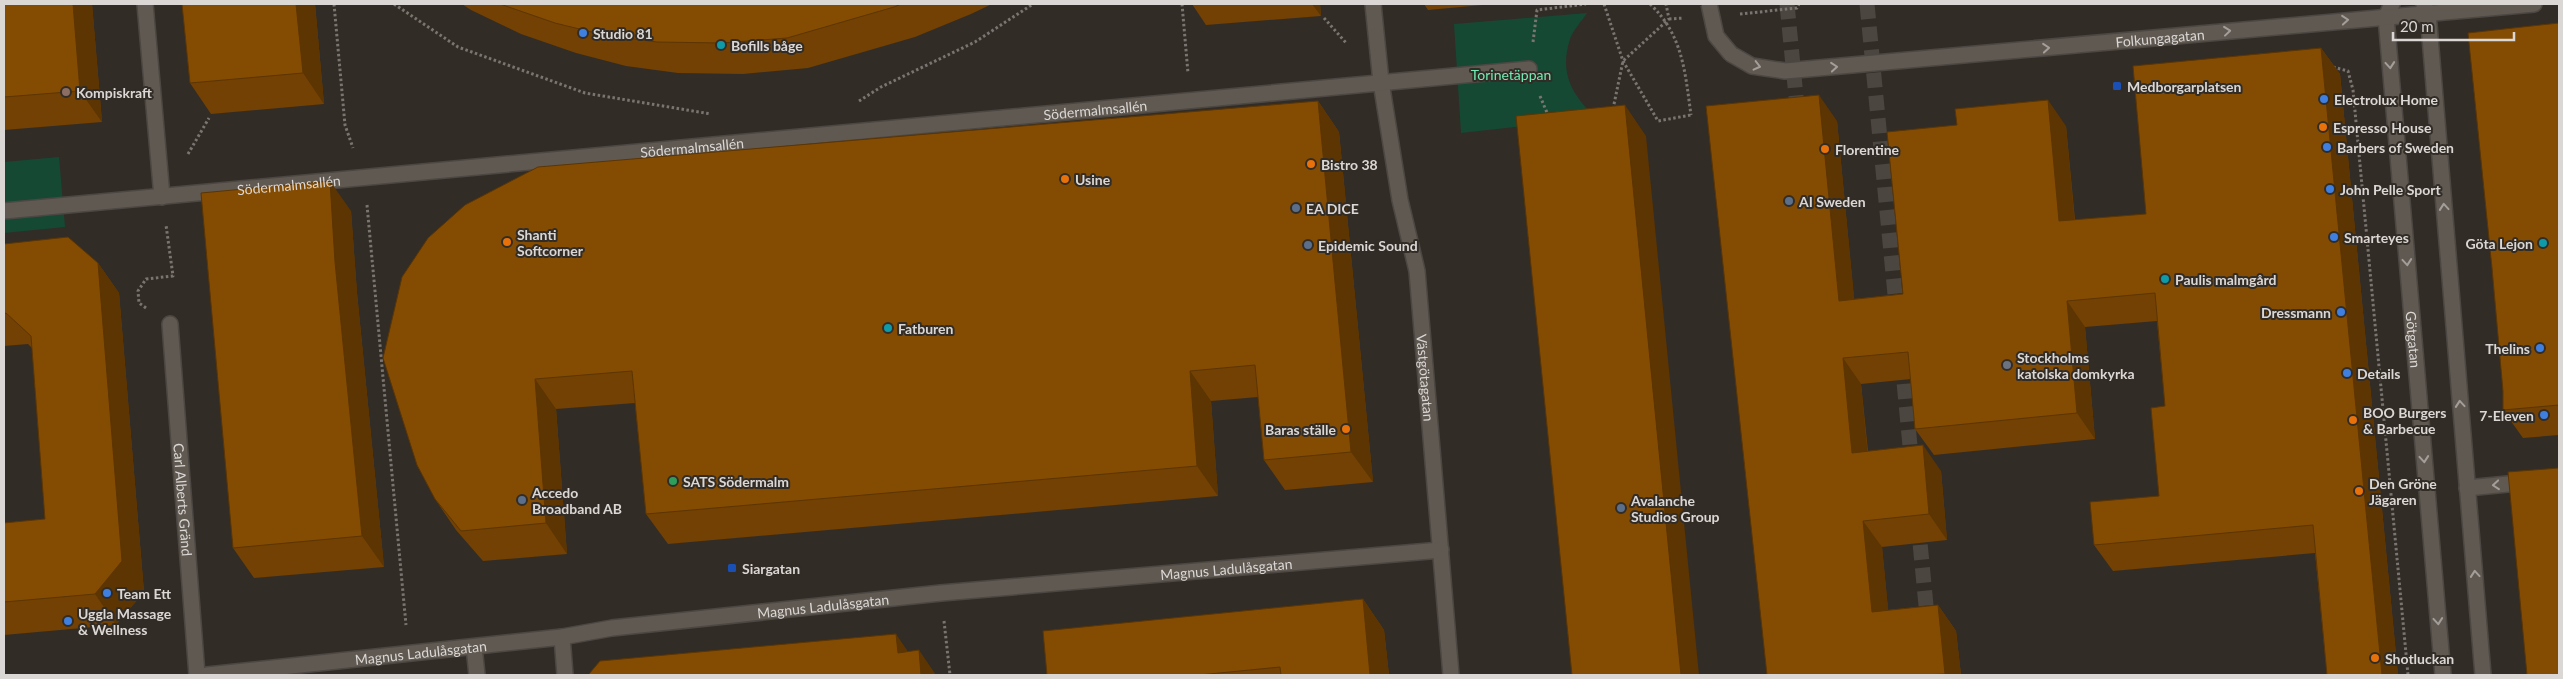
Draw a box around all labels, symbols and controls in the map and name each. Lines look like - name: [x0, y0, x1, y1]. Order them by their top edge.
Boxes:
- scale bar: [2393, 10, 2514, 42]
- one-way arrow: [2342, 15, 2350, 26]
- text: 20 m: [2400, 17, 2434, 35]
- place label: Studio 81: [593, 25, 653, 42]
- street label: Folkungagatan: [2115, 25, 2205, 50]
- one-way arrow: [2223, 26, 2231, 37]
- marker: Studio 81: [577, 27, 589, 39]
- place label: Bofills båge: [731, 37, 803, 54]
- marker: Bofills båge: [715, 39, 727, 51]
- one-way arrow: [2042, 43, 2050, 54]
- one-way arrow: [1753, 60, 1761, 71]
- one-way arrow: [2384, 61, 2395, 69]
- one-way arrow: [1830, 62, 1838, 73]
- park label: Torinetäppan: [1471, 66, 1551, 83]
- place label: Medborgarplatsen: [2127, 78, 2242, 95]
- marker: Medborgarplatsen: [2111, 80, 2123, 92]
- place label: Kompiskraft: [76, 84, 152, 101]
- marker: Kompiskraft: [60, 86, 72, 98]
- place label: Electrolux Home: [2334, 91, 2438, 108]
- marker: Electrolux Home: [2318, 93, 2330, 105]
- street label: Södermalmsallén: [1043, 96, 1148, 123]
- place label: Espresso House: [2333, 119, 2432, 136]
- marker: Espresso House: [2317, 121, 2329, 133]
- street label: Södermalmsallén: [639, 134, 745, 160]
- place label: Barbers of Sweden: [2337, 139, 2454, 156]
- place label: Florentine: [1835, 141, 1900, 158]
- marker: Barbers of Sweden: [2321, 141, 2333, 153]
- marker: Florentine: [1819, 143, 1831, 155]
- place label: Bistro 38: [1321, 156, 1378, 173]
- marker: Bistro 38: [1305, 158, 1317, 170]
- street label: Södermalmsallén: [236, 171, 341, 198]
- place label: Usine: [1075, 171, 1111, 188]
- marker: Usine: [1059, 173, 1071, 185]
- place label: John Pelle Sport: [2340, 181, 2441, 198]
- marker: John Pelle Sport: [2324, 183, 2336, 195]
- place label: AI Sweden: [1798, 193, 1866, 210]
- marker: AI Sweden: [1783, 195, 1795, 207]
- place label: EA DICE: [1306, 200, 1359, 217]
- marker: EA DICE: [1290, 202, 1302, 214]
- one-way arrow: [2439, 203, 2450, 211]
- place label: Shanti Softcorner: [517, 226, 584, 259]
- place label: Smarteyes: [2344, 229, 2409, 246]
- marker: Smarteyes: [2328, 231, 2340, 243]
- place label: Göta Lejon: [2465, 235, 2533, 252]
- marker: Shanti Softcorner: [501, 236, 513, 248]
- place label: Epidemic Sound: [1318, 237, 1418, 254]
- marker: Göta Lejon: [2537, 237, 2549, 249]
- marker: Epidemic Sound: [1302, 239, 1314, 251]
- one-way arrow: [2401, 258, 2412, 266]
- place label: Paulis malmgård: [2175, 271, 2277, 288]
- marker: Paulis malmgård: [2159, 273, 2171, 285]
- place label: Dressmann: [2261, 304, 2331, 321]
- marker: Dressmann: [2335, 306, 2347, 318]
- street label: Götgatan: [2403, 310, 2425, 369]
- place label: Fatburen: [898, 320, 954, 337]
- marker: Fatburen: [882, 322, 894, 334]
- street label: Västgötagatan: [1414, 333, 1438, 422]
- place label: Thelins: [2485, 340, 2530, 357]
- marker: Thelins: [2534, 342, 2546, 354]
- place label: Stockholms katolska domkyrka: [2017, 349, 2135, 382]
- marker: Stockholms katolska domkyrka: [2001, 359, 2013, 371]
- place label: Details: [2357, 365, 2400, 382]
- marker: Details: [2341, 367, 2353, 379]
- one-way arrow: [2455, 400, 2466, 408]
- place label: BOO Burgers & Barbecue: [2363, 404, 2446, 437]
- place label: 7-Eleven: [2479, 407, 2534, 424]
- marker: 7-Eleven: [2538, 409, 2550, 421]
- marker: BOO Burgers & Barbecue: [2347, 414, 2359, 426]
- place label: Baras ställe: [1265, 421, 1337, 438]
- marker: Baras ställe: [1340, 423, 1352, 435]
- street label: Carl Alberts Gränd: [171, 442, 196, 557]
- one-way arrow: [2418, 455, 2429, 463]
- place label: SATS Södermalm: [683, 473, 789, 490]
- marker: SATS Södermalm: [667, 475, 679, 487]
- place label: Den Gröne Jägaren: [2369, 475, 2437, 508]
- one-way arrow: [2492, 479, 2500, 490]
- place label: Accedo Broadband AB: [531, 484, 622, 517]
- marker: Den Gröne Jägaren: [2353, 485, 2365, 497]
- place label: Avalanche Studios Group: [1630, 492, 1720, 525]
- marker: Accedo Broadband AB: [516, 494, 528, 506]
- marker: Avalanche Studios Group: [1615, 502, 1627, 514]
- street label: Magnus Ladulåsgatan: [1160, 554, 1293, 583]
- place label: Siargatan: [742, 560, 800, 577]
- marker: Siargatan: [726, 562, 738, 574]
- one-way arrow: [2469, 570, 2480, 578]
- place label: Team Ett: [117, 585, 171, 602]
- marker: Team Ett: [101, 587, 113, 599]
- street label: Magnus Ladulåsgatan: [756, 590, 890, 621]
- place label: Uggla Massage & Wellness: [78, 605, 172, 638]
- marker: Uggla Massage & Wellness: [62, 615, 74, 627]
- one-way arrow: [2432, 617, 2443, 625]
- street label: Magnus Ladulåsgatan: [354, 637, 488, 668]
- place label: Shotluckan: [2385, 650, 2454, 667]
- marker: Shotluckan: [2369, 652, 2381, 664]

